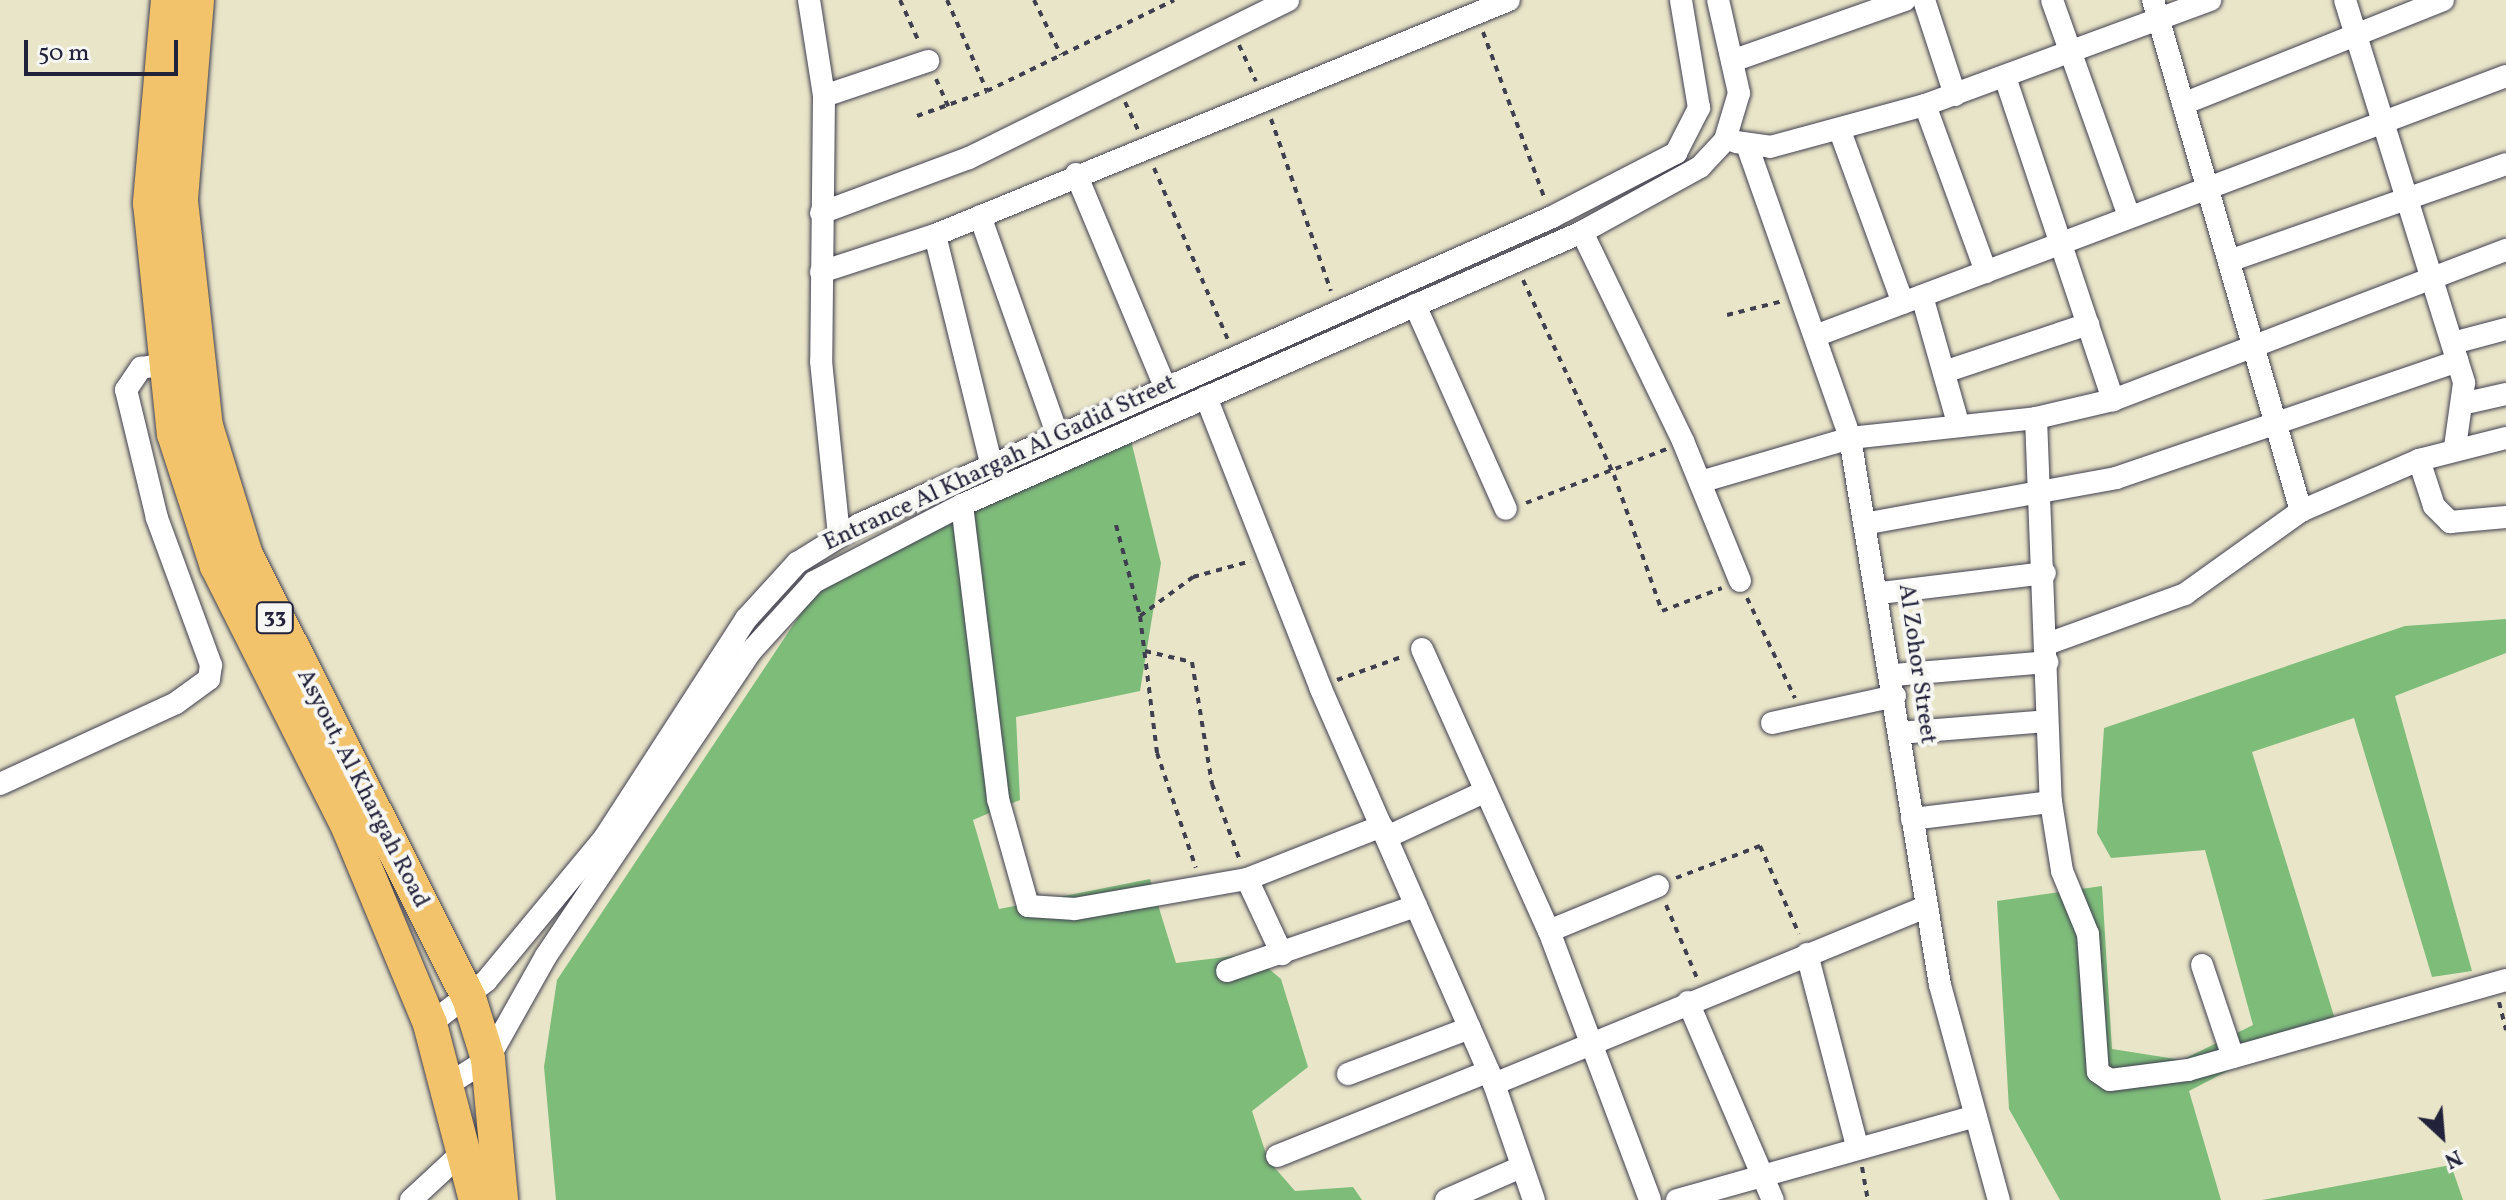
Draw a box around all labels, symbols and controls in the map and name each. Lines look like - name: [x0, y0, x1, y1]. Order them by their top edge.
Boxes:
- scale bar: [28, 24, 182, 74]
- text: 50 m: [38, 37, 90, 71]
- street label: Entrance Al Khargah Al Gadid Street: [819, 369, 1181, 559]
- street label: Al Zohor Street: [1891, 582, 1941, 746]
- road number: 33: [255, 600, 295, 636]
- street label: Asyout, Al Khargah Road: [289, 665, 435, 913]
- north arrow: [2402, 1096, 2482, 1176]
- text: N: [2439, 1141, 2467, 1175]

